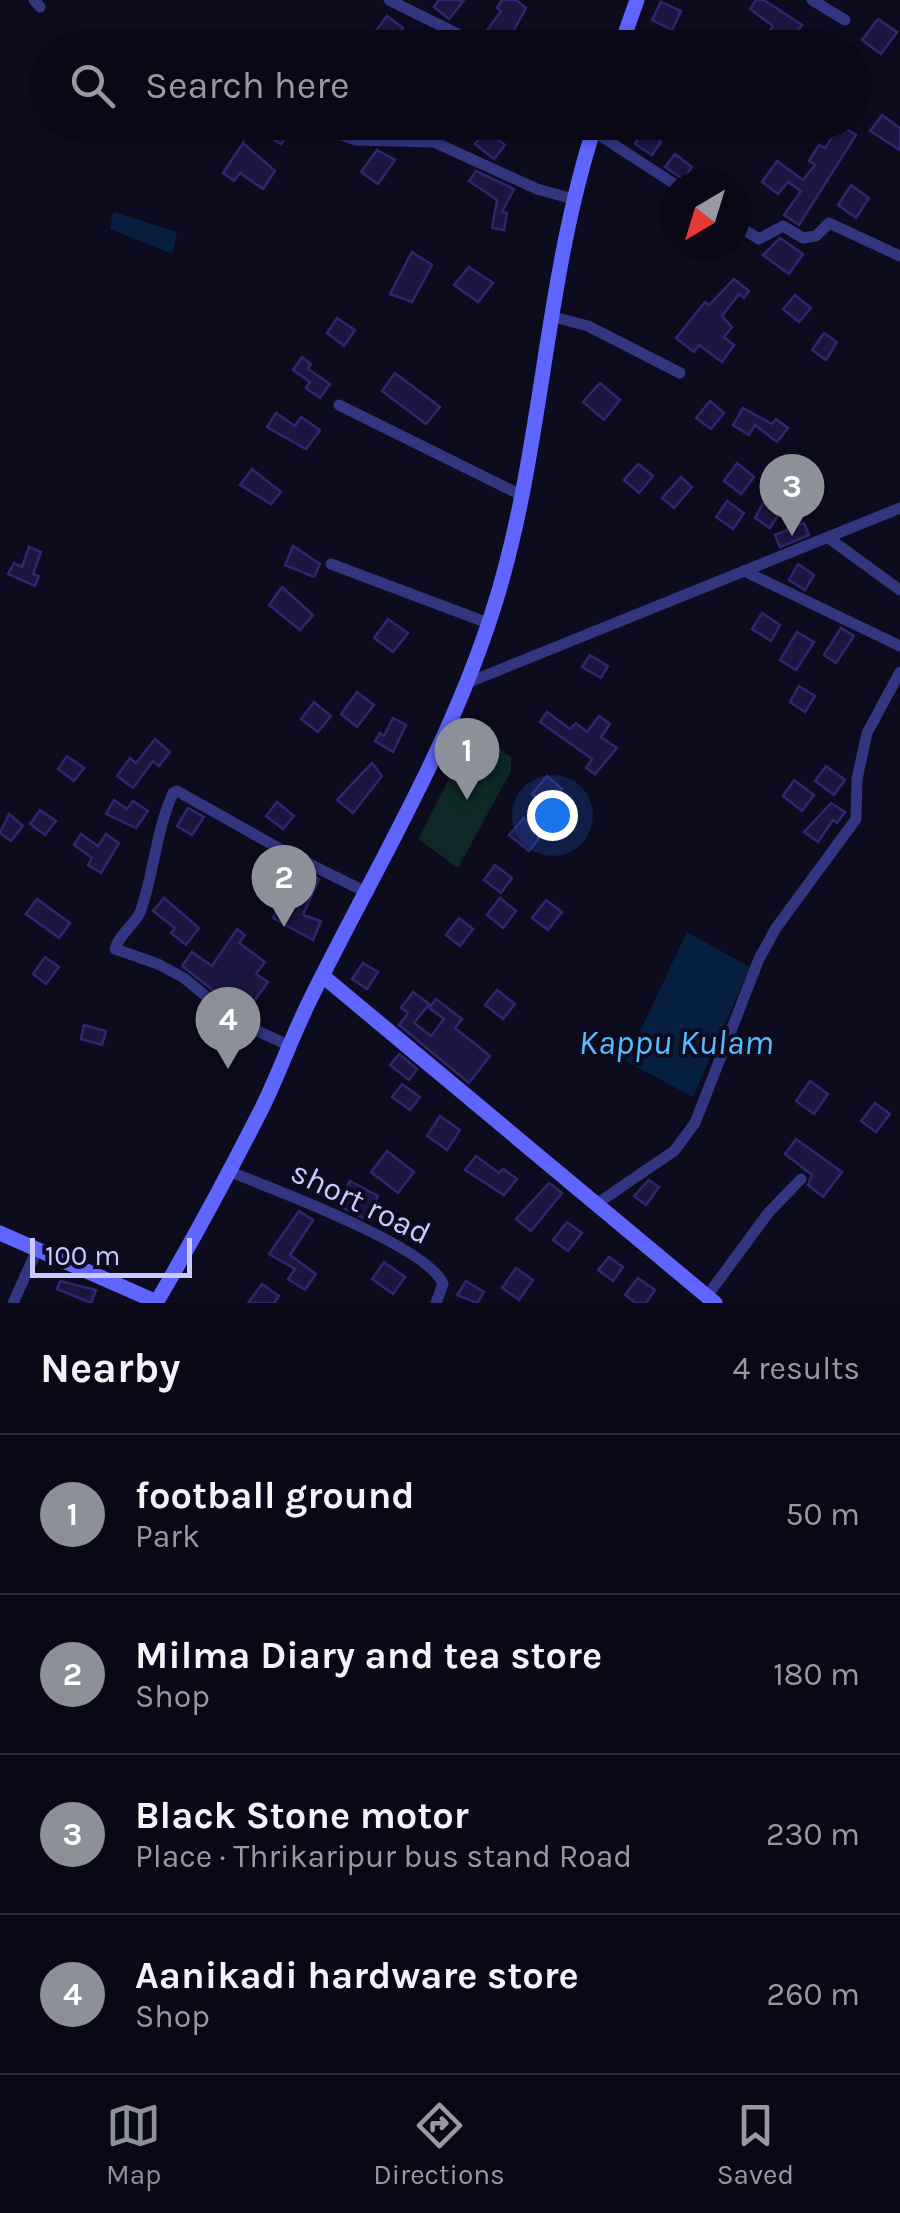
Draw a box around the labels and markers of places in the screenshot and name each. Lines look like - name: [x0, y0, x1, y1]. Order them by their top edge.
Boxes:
- pin: 3: [760, 454, 824, 536]
- pin: 1: [434, 718, 500, 800]
- pin: 2: [252, 844, 316, 927]
- pin: 4: [196, 986, 260, 1069]

